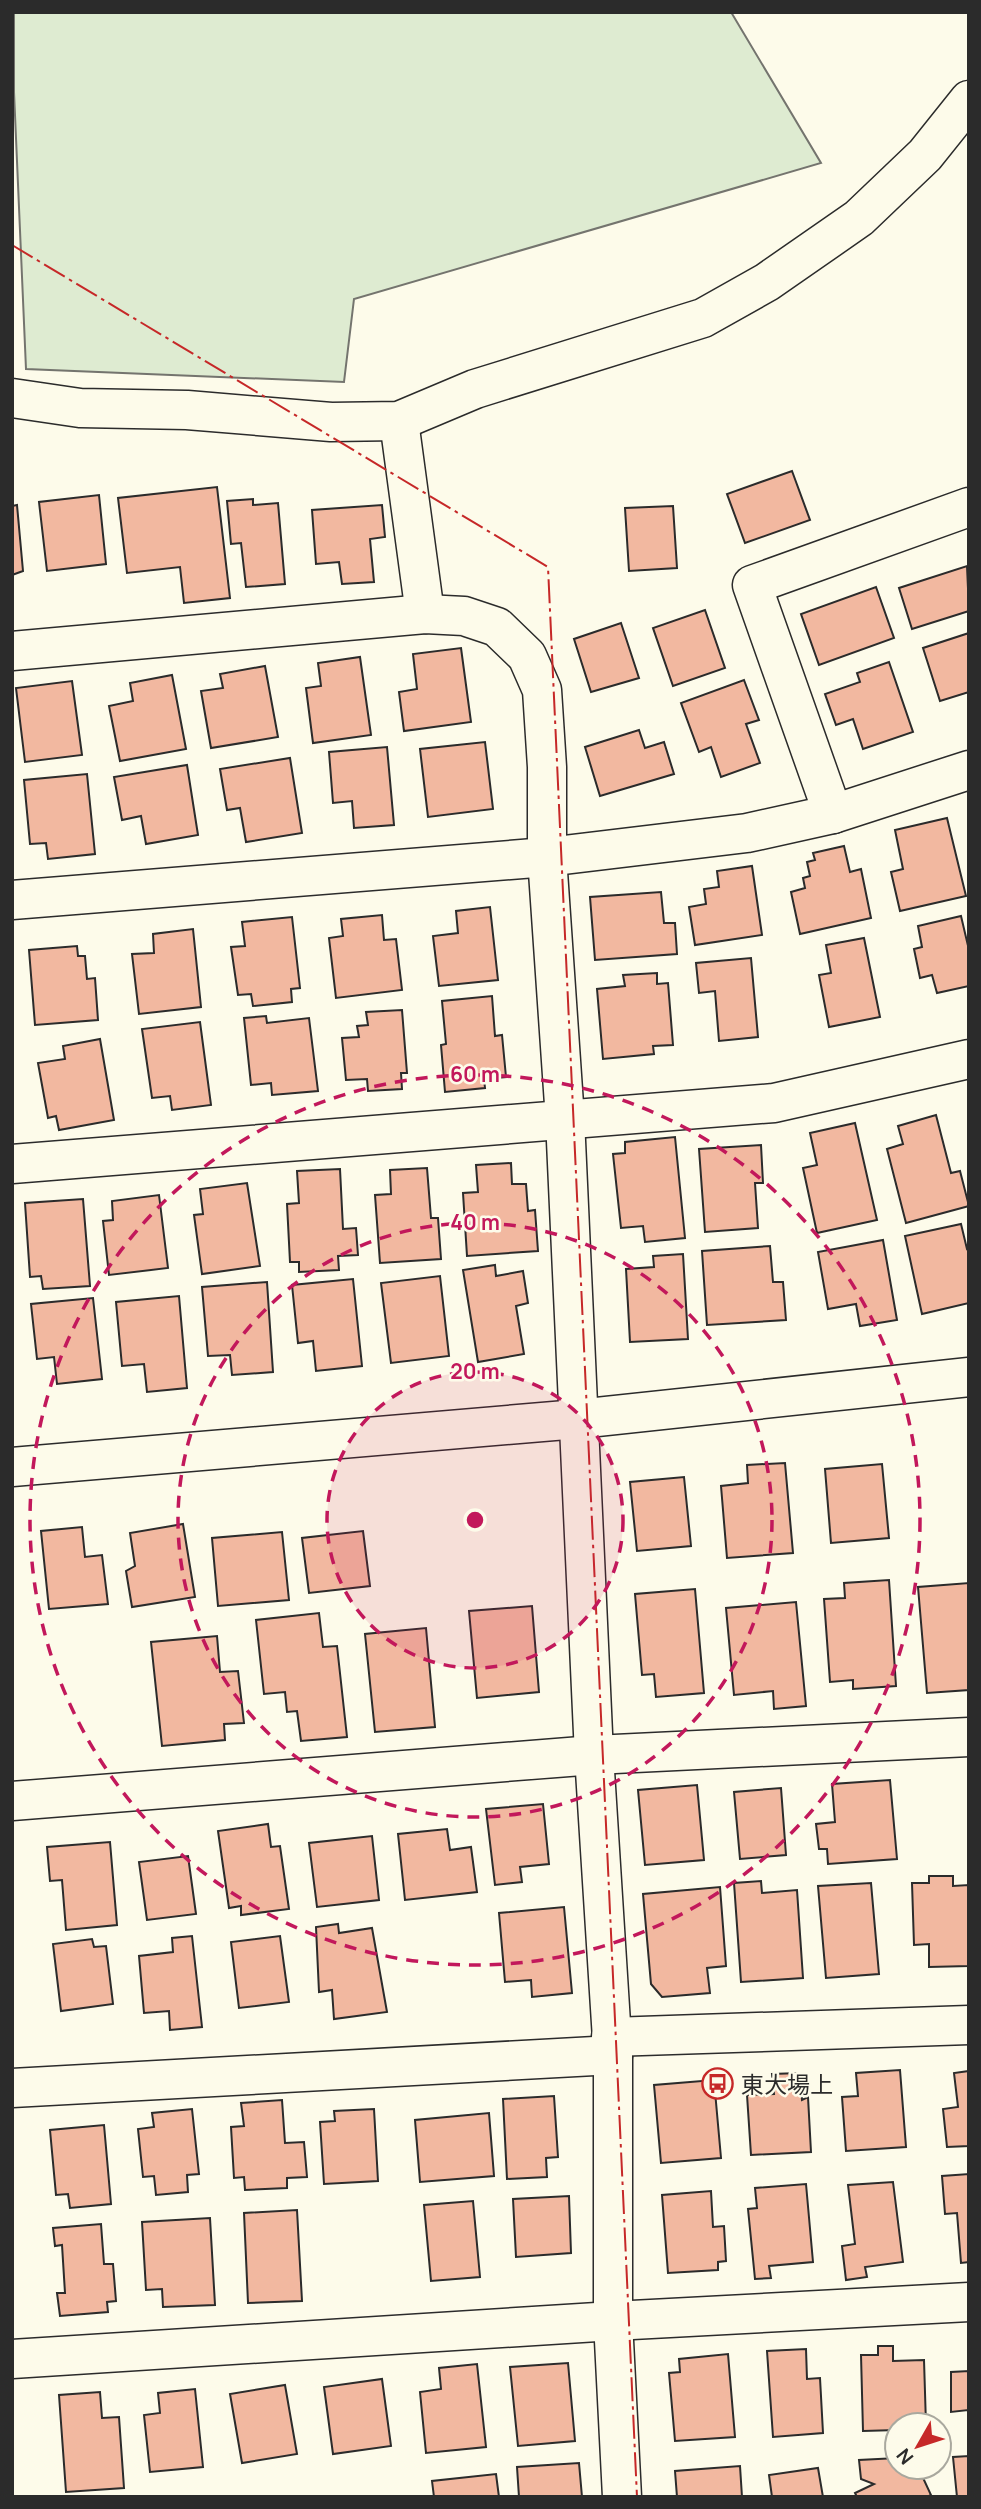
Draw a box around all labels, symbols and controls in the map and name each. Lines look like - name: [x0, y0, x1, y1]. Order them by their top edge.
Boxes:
- text: 60 m: [450, 1060, 500, 1088]
- text: 40 m: [450, 1208, 500, 1236]
- text: 20 m: [450, 1357, 500, 1385]
- centre of rings: [463, 1508, 487, 1532]
- bus stop icon: 東大場上: [701, 2067, 735, 2101]
- place label: 東大場上: [741, 2068, 833, 2100]
- north arrow: [883, 2411, 953, 2481]
- text: N: [890, 2443, 919, 2470]

